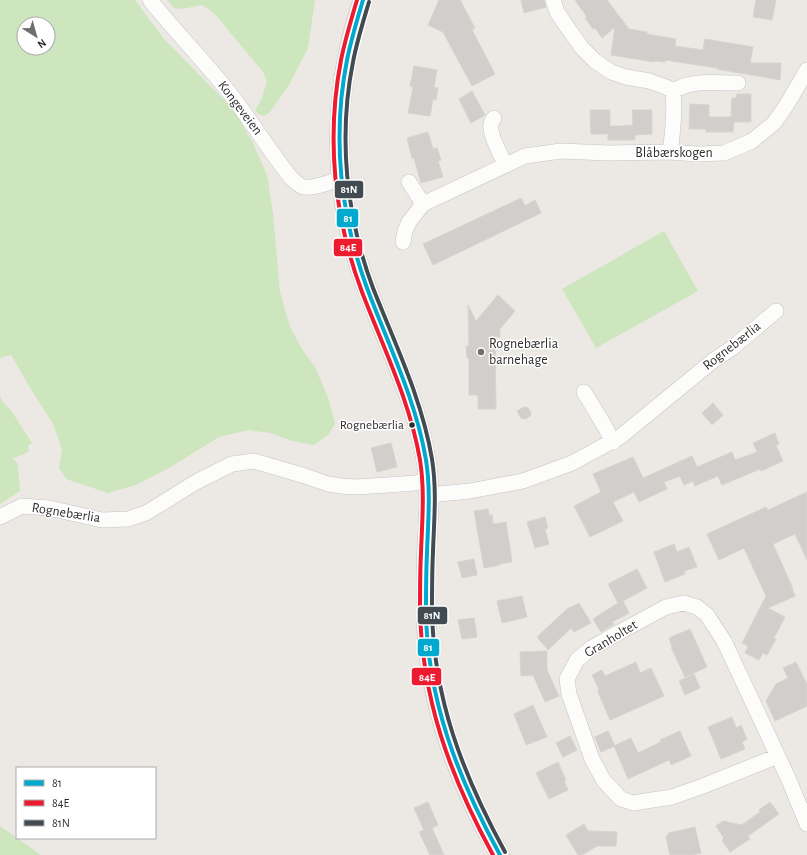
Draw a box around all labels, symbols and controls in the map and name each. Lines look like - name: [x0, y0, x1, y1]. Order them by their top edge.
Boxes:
- north arrow: [16, 16, 56, 56]
- text: N: [35, 37, 48, 50]
- street label: Kongeveien: [215, 78, 265, 138]
- street label: Blåbærskogen: [635, 146, 713, 160]
- line badge: 81N: [334, 180, 364, 199]
- text: 81N: [340, 184, 358, 195]
- line badge: 81: [336, 208, 359, 228]
- text: 81: [343, 213, 353, 224]
- line badge: 84E: [333, 238, 363, 257]
- text: 84E: [340, 242, 357, 253]
- street label: Rognebærlia: [700, 319, 764, 373]
- place label: Rognebærlia barnehage: [489, 337, 559, 367]
- marker: Rognebærlia barnehage: [476, 347, 486, 357]
- place label: Rognebærlia: [340, 419, 404, 432]
- marker: Rognebærlia: [407, 420, 417, 430]
- street label: Rognebærlia: [31, 501, 102, 525]
- line badge: 81N: [417, 606, 448, 625]
- text: 81N: [423, 610, 441, 621]
- street label: Granholtet: [582, 618, 640, 660]
- line badge: 81: [417, 638, 440, 657]
- text: 81: [423, 642, 433, 653]
- line badge: 84E: [411, 667, 442, 686]
- text: 84E: [419, 672, 436, 683]
- legend: [16, 767, 156, 839]
- text: 81: [52, 777, 62, 789]
- text: 84E: [52, 797, 69, 809]
- text: 81N: [52, 817, 70, 829]

